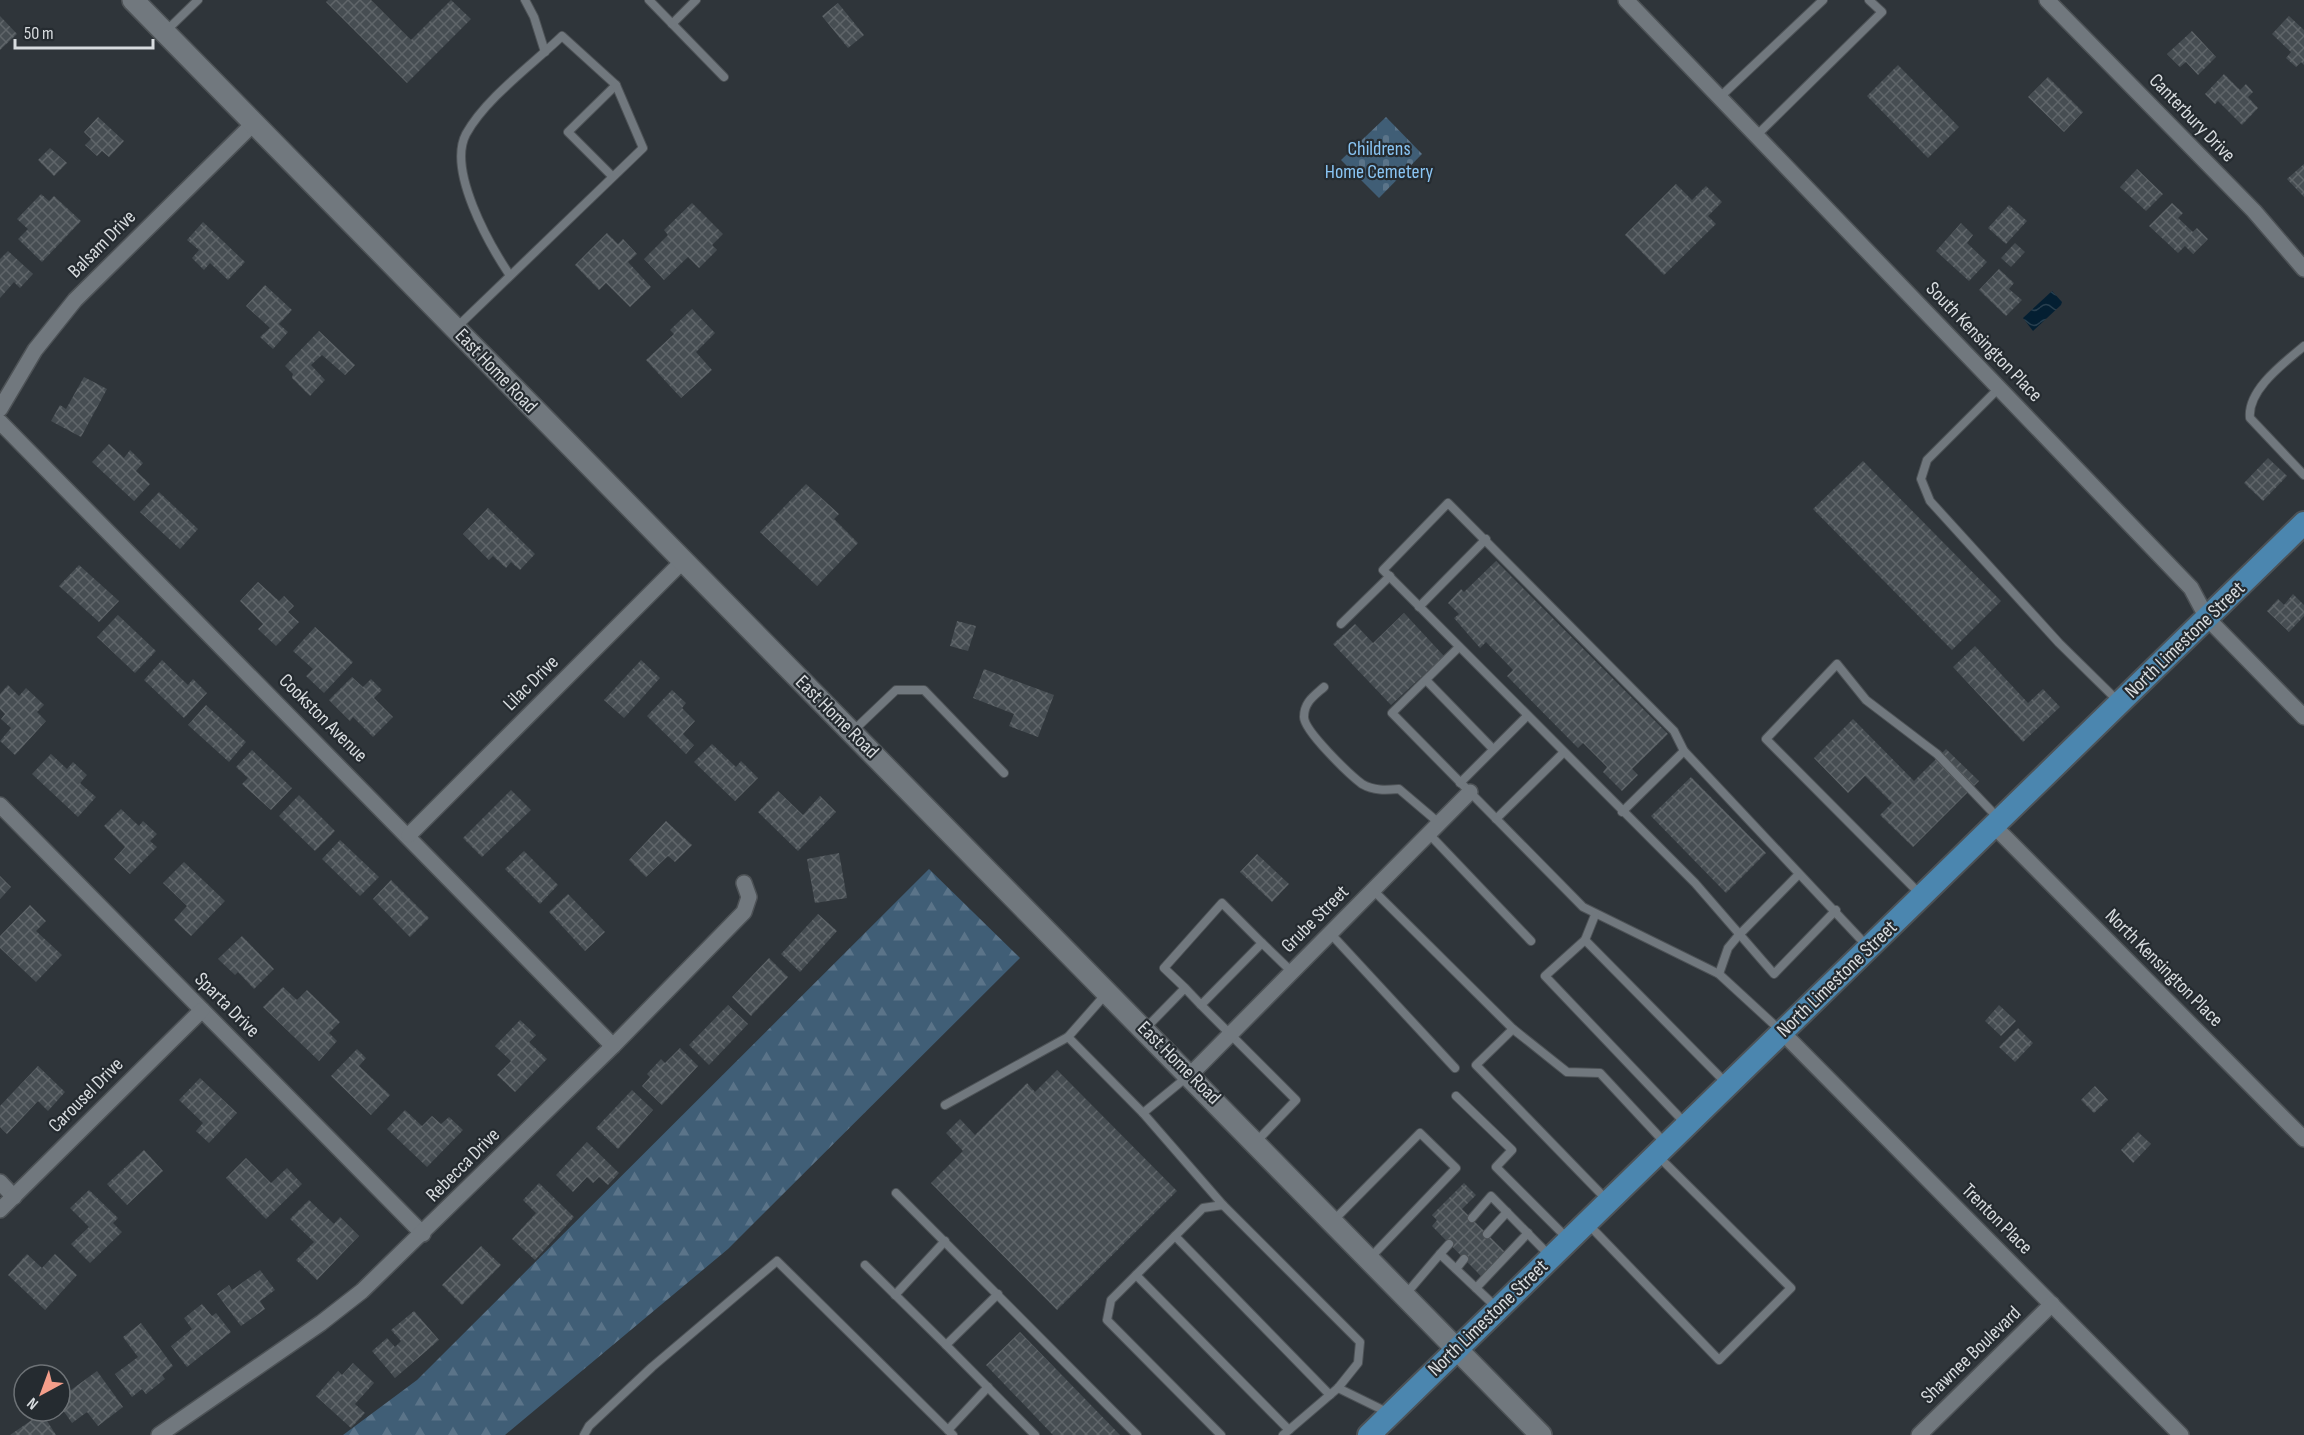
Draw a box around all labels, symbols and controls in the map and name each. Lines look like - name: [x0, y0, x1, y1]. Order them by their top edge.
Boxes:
- scale bar: [15, 12, 153, 50]
- text: 50 m: [24, 23, 54, 44]
- street label: Canterbury Drive: [2144, 69, 2240, 167]
- park label: Childrens Home Cemetery: [1325, 137, 1434, 184]
- street label: Balsam Drive: [63, 205, 141, 283]
- street label: South Kensington Place: [1921, 277, 2047, 407]
- street label: East Home Road: [450, 324, 542, 418]
- street label: North Limestone Street: [2120, 577, 2250, 703]
- street label: Lilac Drive: [498, 650, 564, 716]
- street label: Cookston Avenue: [274, 669, 372, 767]
- street label: East Home Road: [790, 670, 884, 764]
- street label: Grube Street: [1276, 880, 1354, 958]
- street label: North Kensington Place: [2100, 904, 2228, 1032]
- street label: North Limestone Street: [1772, 916, 1902, 1042]
- street label: Sparta Drive: [189, 967, 265, 1043]
- street label: East Home Road: [1132, 1016, 1226, 1110]
- street label: Carousel Drive: [44, 1053, 128, 1137]
- street label: Rebecca Drive: [421, 1123, 505, 1207]
- street label: Trenton Place: [1956, 1178, 2038, 1260]
- street label: North Limestone Street: [1423, 1255, 1553, 1381]
- street label: Shawnee Boulevard: [1916, 1301, 2026, 1409]
- north arrow: [12, 1363, 72, 1423]
- text: N: [24, 1393, 43, 1413]

